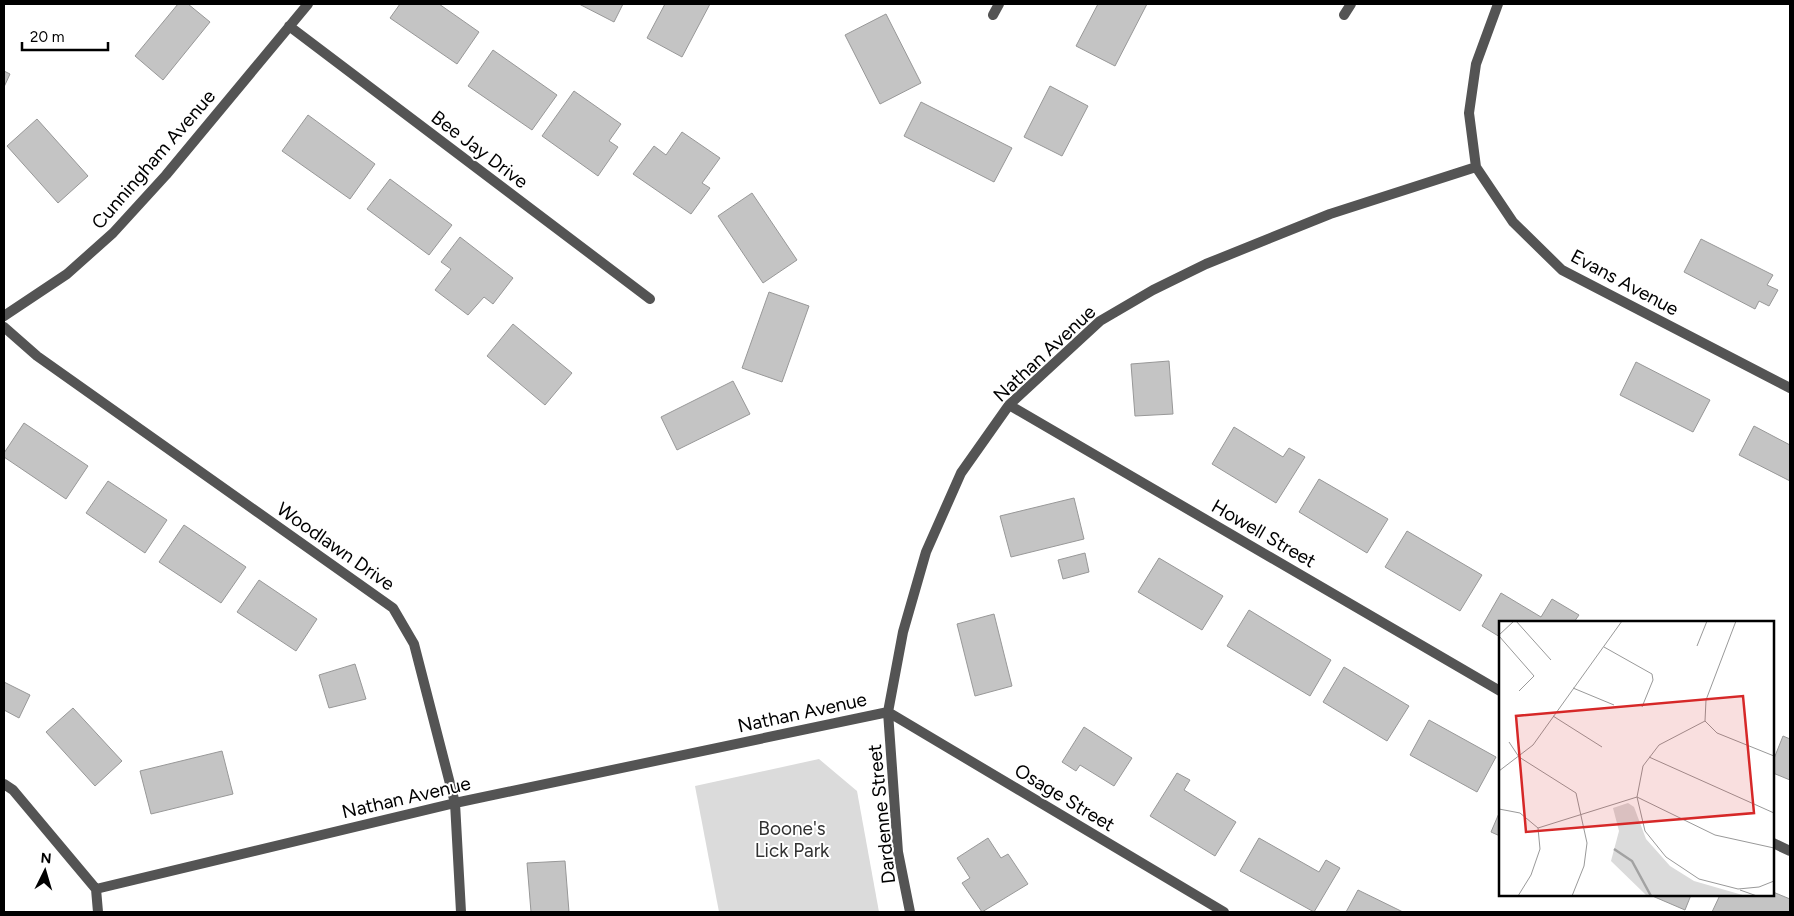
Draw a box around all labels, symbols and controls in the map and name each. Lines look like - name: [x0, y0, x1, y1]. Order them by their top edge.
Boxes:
- scale bar: [22, 20, 109, 52]
- text: 20 m: [30, 28, 64, 46]
- street label: Cunningham Avenue: [87, 85, 220, 234]
- street label: Bee Jay Drive: [427, 106, 533, 193]
- street label: Evans Avenue: [1567, 244, 1683, 321]
- street label: Nathan Avenue: [988, 300, 1100, 407]
- street label: Howell Street: [1208, 494, 1320, 572]
- street label: Woodlawn Drive: [272, 497, 399, 596]
- inset map: [1499, 621, 1774, 896]
- street label: Nathan Avenue: [735, 688, 869, 737]
- street label: Dardenne Street: [863, 743, 900, 885]
- street label: Osage Street: [1011, 759, 1119, 836]
- street label: Nathan Avenue: [339, 772, 473, 823]
- park label: Boone's Lick Park: [755, 817, 830, 862]
- north arrow: [20, 846, 70, 896]
- text: N: [40, 850, 52, 867]

